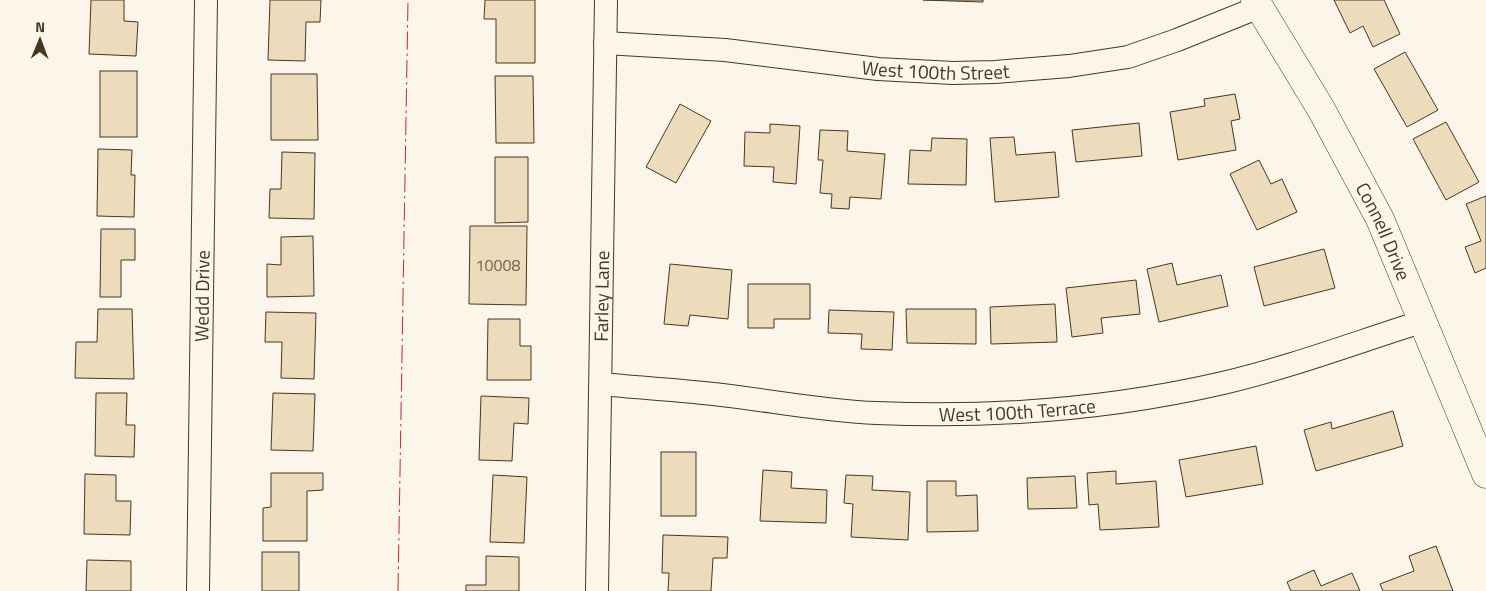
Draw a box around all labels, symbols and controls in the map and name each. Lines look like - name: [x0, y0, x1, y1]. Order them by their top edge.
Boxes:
- north arrow: [15, 15, 65, 65]
- text: N: [35, 16, 45, 37]
- street label: West 100th Street: [860, 52, 1011, 87]
- street label: Connell Drive: [1349, 177, 1419, 285]
- street label: Wedd Drive: [186, 250, 217, 342]
- street label: Farley Lane: [586, 250, 616, 342]
- house number: 10008: [476, 253, 520, 277]
- street label: West 100th Terrace: [939, 390, 1097, 428]

